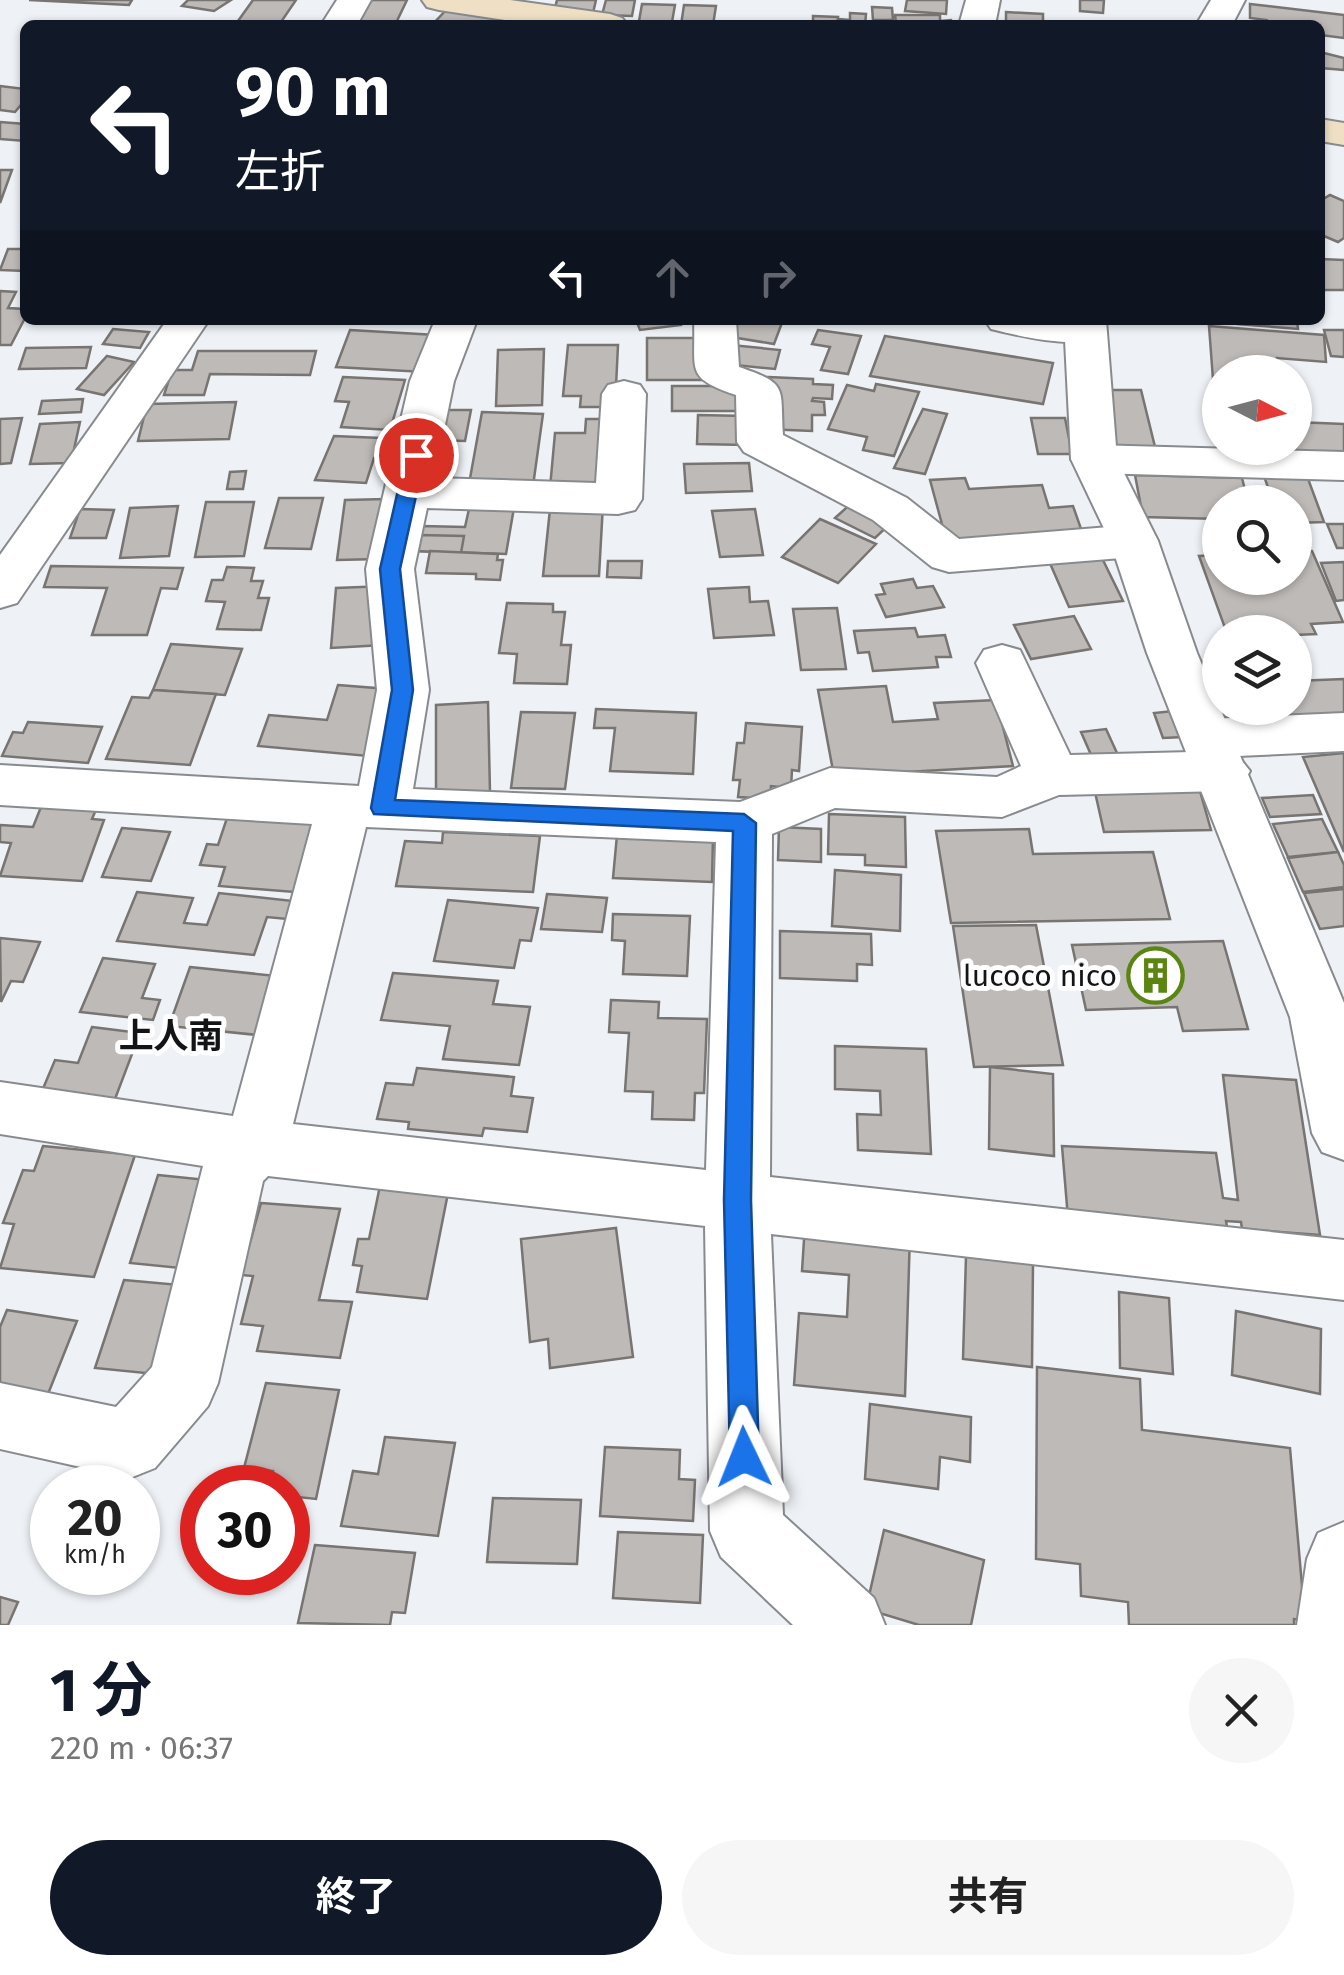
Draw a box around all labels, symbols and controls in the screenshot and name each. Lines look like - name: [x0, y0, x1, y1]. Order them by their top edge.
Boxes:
- text: 90 m: [235, 50, 391, 134]
- icon: left: [70, 60, 200, 190]
- text: 左折: [235, 145, 325, 199]
- icon: left: [540, 250, 595, 305]
- icon: ahead: [645, 250, 700, 305]
- icon: right: [750, 250, 805, 305]
- north arrow: [1202, 355, 1312, 465]
- map controls: [1202, 355, 1312, 725]
- pin: [374, 413, 459, 498]
- icon: arrive: [389, 428, 444, 483]
- button: search: [1202, 485, 1312, 595]
- button: layers: [1202, 615, 1312, 725]
- building icon: lucoco nico: [1126, 946, 1186, 1006]
- place label: lucoco nico: [963, 958, 1117, 994]
- district label: 上人南: [118, 1015, 224, 1057]
- position arrow: [692, 1405, 796, 1509]
- speed limit sign: 30: [180, 1465, 310, 1595]
- text: 20: [67, 1488, 123, 1548]
- text: km/h: [64, 1540, 126, 1570]
- text: 1 分: [50, 1655, 152, 1727]
- button: close: [1189, 1658, 1294, 1763]
- text: 220 m · 06:37: [50, 1729, 233, 1767]
- button: 終了: [50, 1840, 662, 1955]
- button: 共有: [682, 1840, 1294, 1955]

